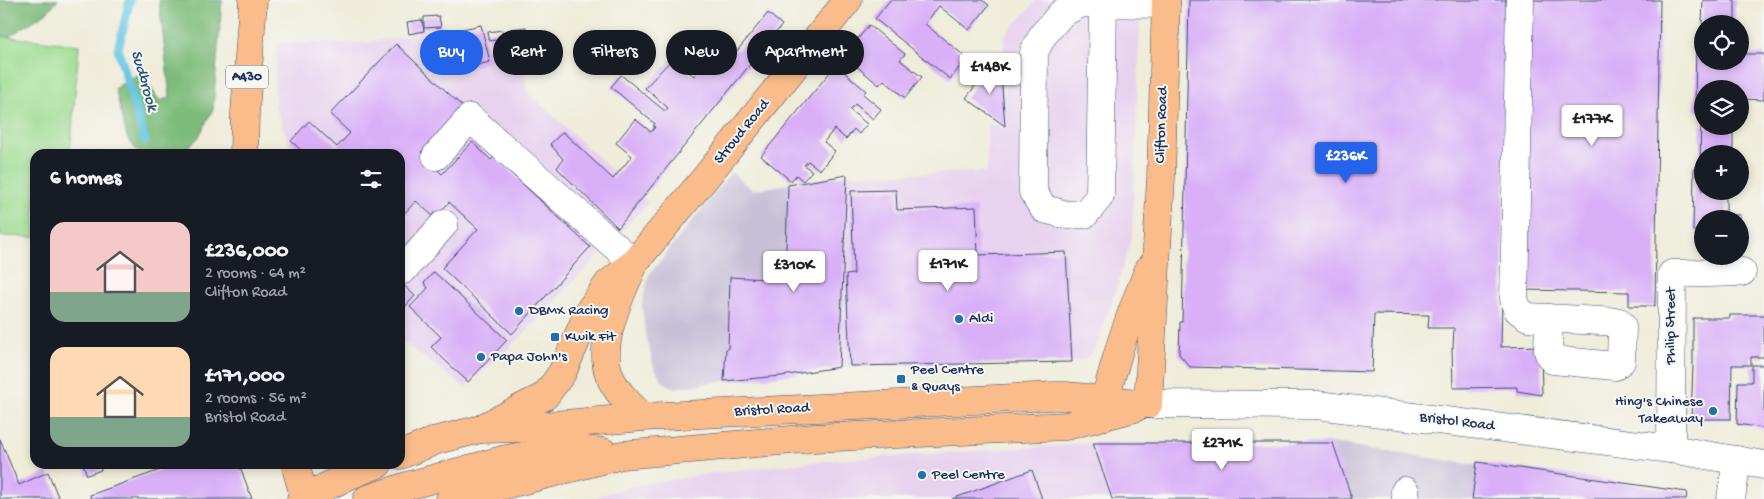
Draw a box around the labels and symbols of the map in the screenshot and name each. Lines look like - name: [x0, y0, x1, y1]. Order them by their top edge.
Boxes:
- water label: Sudbrook: [125, 49, 161, 115]
- pin: £148K: [955, 52, 1025, 95]
- road number: A430: [226, 66, 268, 88]
- street label: Clifton Road: [1152, 85, 1172, 164]
- street label: Stroud Road: [710, 95, 774, 168]
- pin: £177K: [1557, 104, 1627, 147]
- pin: £236K: [1311, 142, 1381, 184]
- pin: £310K: [759, 250, 829, 293]
- pin: £171K: [913, 250, 983, 292]
- street label: Philip Street: [1662, 286, 1680, 366]
- place label: DBMX Racing: [528, 302, 609, 320]
- marker: DBMX Racing: [513, 305, 525, 317]
- place label: Aldi: [969, 310, 993, 328]
- marker: Aldi: [953, 313, 965, 325]
- place label: Kwik Fit: [565, 328, 617, 346]
- marker: Kwik Fit: [549, 331, 561, 343]
- place label: Papa John's: [490, 348, 568, 366]
- marker: Papa John's: [475, 351, 487, 363]
- place label: Peel Centre & Quays: [910, 361, 984, 396]
- marker: Peel Centre & Quays: [895, 373, 907, 385]
- place label: Hing's Chinese Takeaway: [1615, 393, 1704, 428]
- street label: Bristol Road: [733, 399, 811, 421]
- marker: Hing's Chinese Takeaway: [1707, 405, 1719, 417]
- street label: Bristol Road: [1418, 408, 1497, 436]
- pin: £271K: [1187, 428, 1257, 471]
- place label: Peel Centre: [931, 466, 1005, 484]
- marker: Peel Centre: [916, 469, 928, 481]

